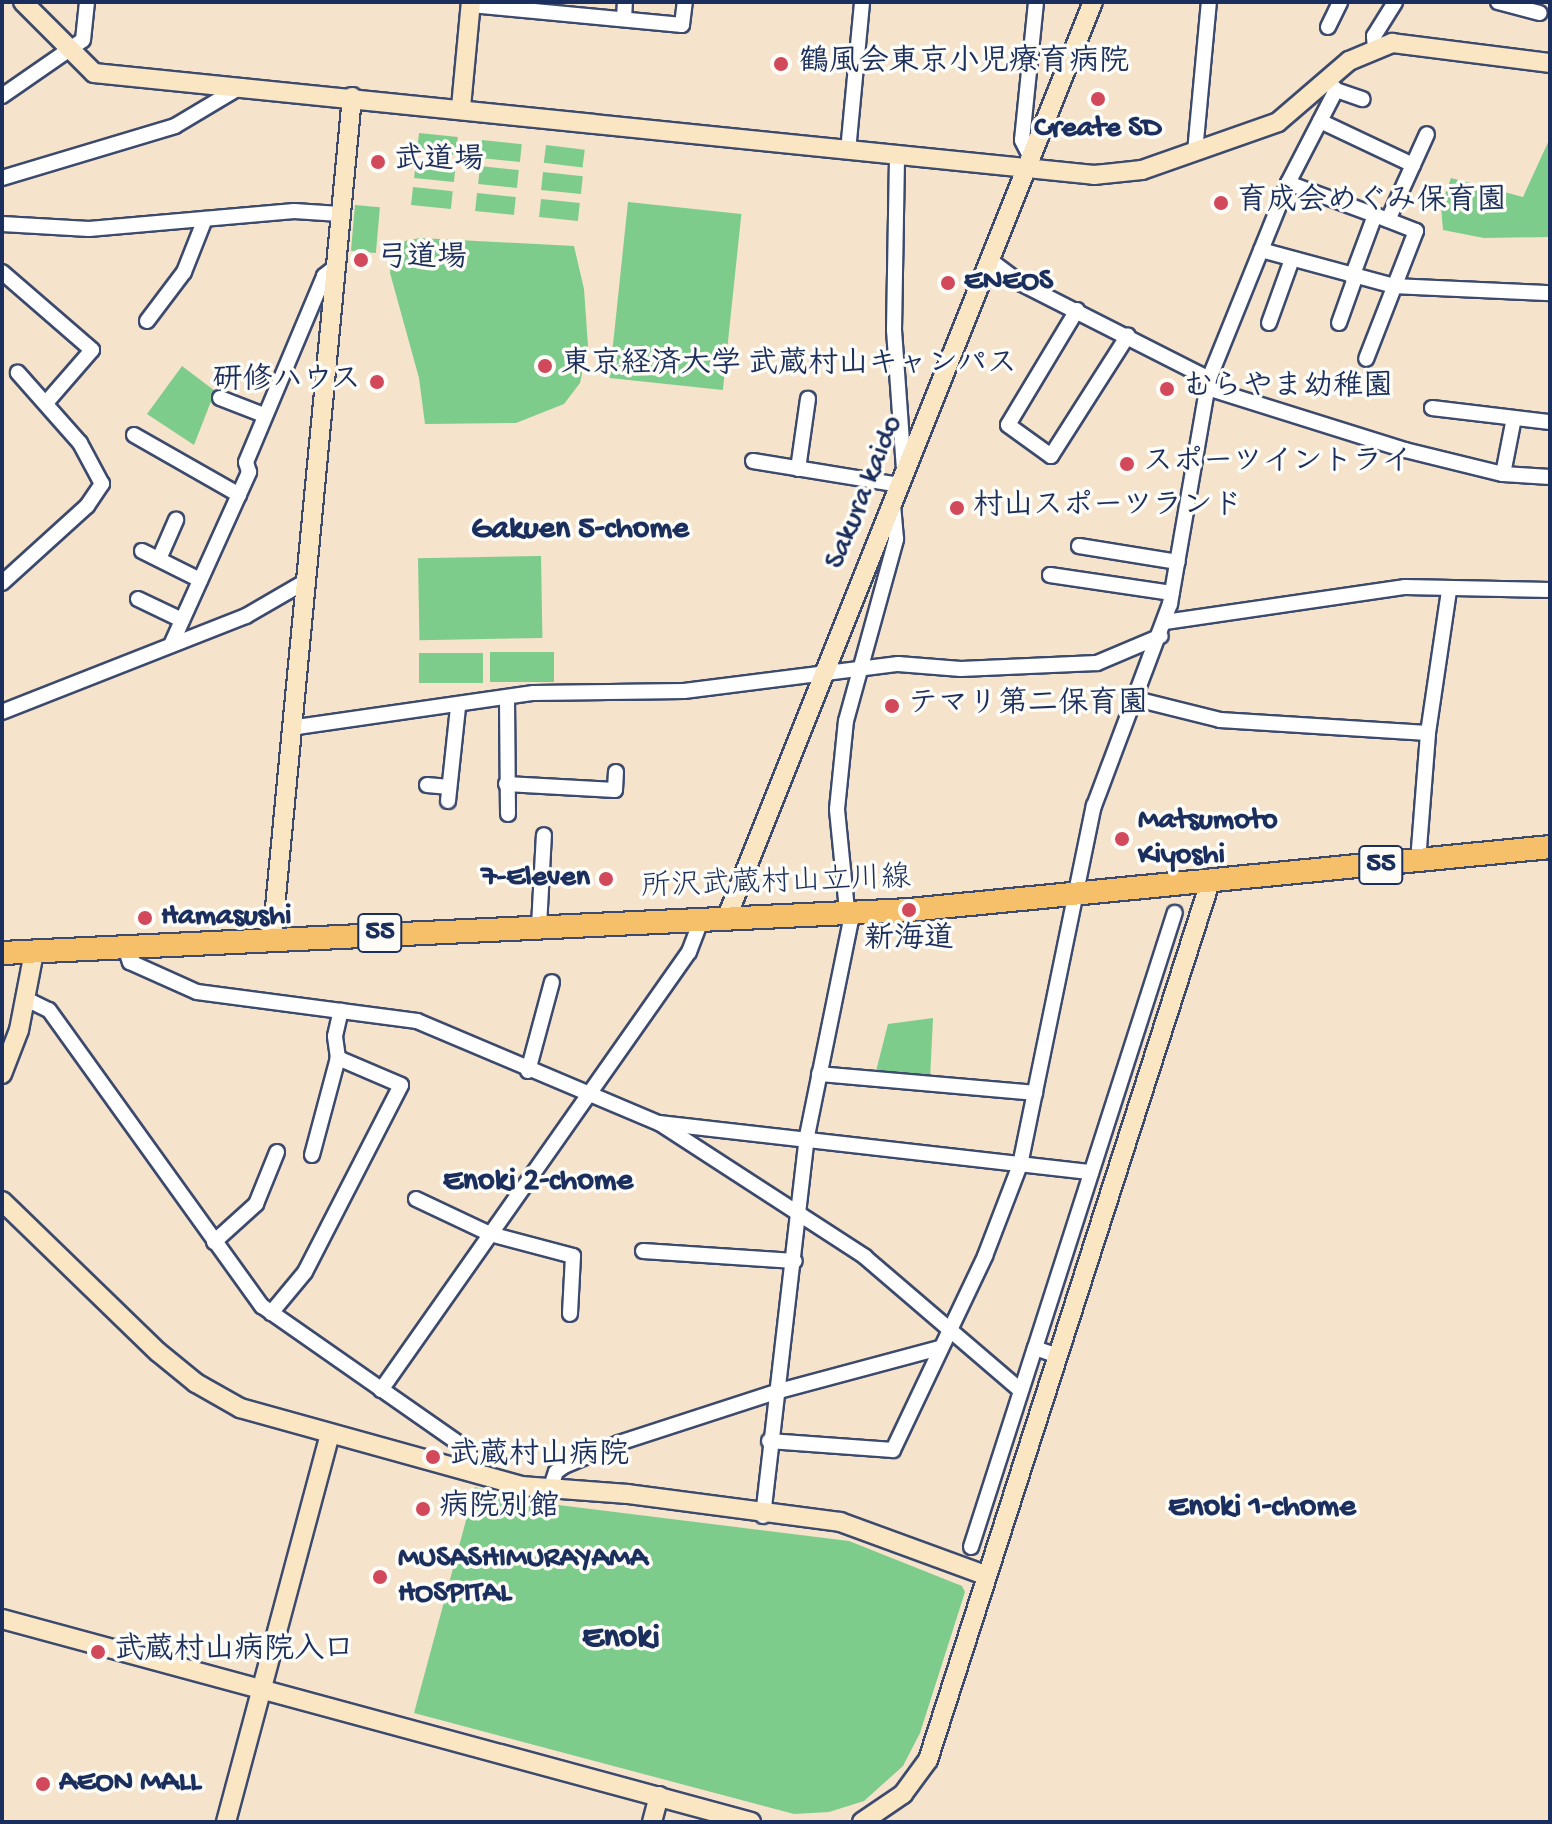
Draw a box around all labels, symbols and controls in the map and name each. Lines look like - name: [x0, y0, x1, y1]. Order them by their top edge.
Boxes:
- place label: 鶴風会東京小児療育病院: [799, 46, 1129, 82]
- marker: 鶴風会東京小児療育病院: [770, 53, 792, 75]
- marker: Create SD: [1089, 90, 1107, 108]
- place label: Create SD: [1034, 112, 1162, 148]
- place label: 武道場: [394, 144, 484, 180]
- marker: 武道場: [369, 153, 387, 171]
- place label: 育成会めぐみ保育園: [1237, 185, 1507, 221]
- marker: 育成会めぐみ保育園: [1212, 194, 1230, 212]
- place label: 弓道場: [377, 242, 467, 278]
- marker: 弓道場: [352, 251, 370, 269]
- place label: ENEOS: [964, 265, 1053, 301]
- marker: ENEOS: [939, 274, 957, 292]
- place label: 東京経済大学 武蔵村山キャンパス: [561, 348, 1018, 384]
- marker: 東京経済大学 武蔵村山キャンパス: [536, 357, 554, 375]
- place label: 研修ハウス: [211, 364, 361, 400]
- place label: むらやま幼稚園: [1183, 371, 1393, 407]
- marker: 研修ハウス: [368, 373, 386, 391]
- marker: むらやま幼稚園: [1158, 380, 1176, 398]
- street label: Sakura kaido: [819, 411, 913, 575]
- place label: スポーツイントライ: [1143, 446, 1413, 482]
- marker: スポーツイントライ: [1118, 455, 1136, 473]
- place label: 村山スポーツランド: [973, 490, 1243, 526]
- marker: 村山スポーツランド: [948, 499, 966, 517]
- district label: Gakuen 5-chome: [471, 511, 689, 549]
- place label: テマリ第二保育園: [908, 688, 1148, 724]
- marker: テマリ第二保育園: [883, 697, 901, 715]
- place label: Matsumoto Kiyoshi: [1138, 804, 1278, 874]
- marker: Matsumoto Kiyoshi: [1113, 830, 1131, 848]
- road number: 55: [1357, 841, 1405, 889]
- place label: 7-Eleven: [481, 861, 590, 897]
- street label: 所沢武蔵村山立川線: [640, 862, 912, 908]
- marker: 7-Eleven: [597, 870, 615, 888]
- place label: Hamasushi: [161, 900, 292, 936]
- marker: 新海道: [900, 901, 918, 919]
- marker: Hamasushi: [136, 909, 154, 927]
- road number: 55: [356, 909, 404, 957]
- place label: 新海道: [864, 923, 954, 959]
- district label: Enoki 2-chome: [443, 1163, 633, 1201]
- place label: 武蔵村山病院: [449, 1439, 629, 1475]
- marker: 武蔵村山病院: [424, 1448, 442, 1466]
- district label: Enoki 1-chome: [1168, 1489, 1356, 1527]
- place label: 病院別館: [439, 1491, 559, 1527]
- marker: 病院別館: [414, 1500, 432, 1518]
- place label: MUSASHIMURAYAMA HOSPITAL: [398, 1542, 648, 1612]
- marker: MUSASHIMURAYAMA HOSPITAL: [369, 1566, 391, 1588]
- district label: Enoki: [582, 1620, 660, 1660]
- place label: 武蔵村山病院入口: [114, 1634, 354, 1670]
- marker: 武蔵村山病院入口: [89, 1643, 107, 1661]
- place label: AEON MALL: [59, 1766, 201, 1802]
- marker: AEON MALL: [34, 1775, 52, 1793]

